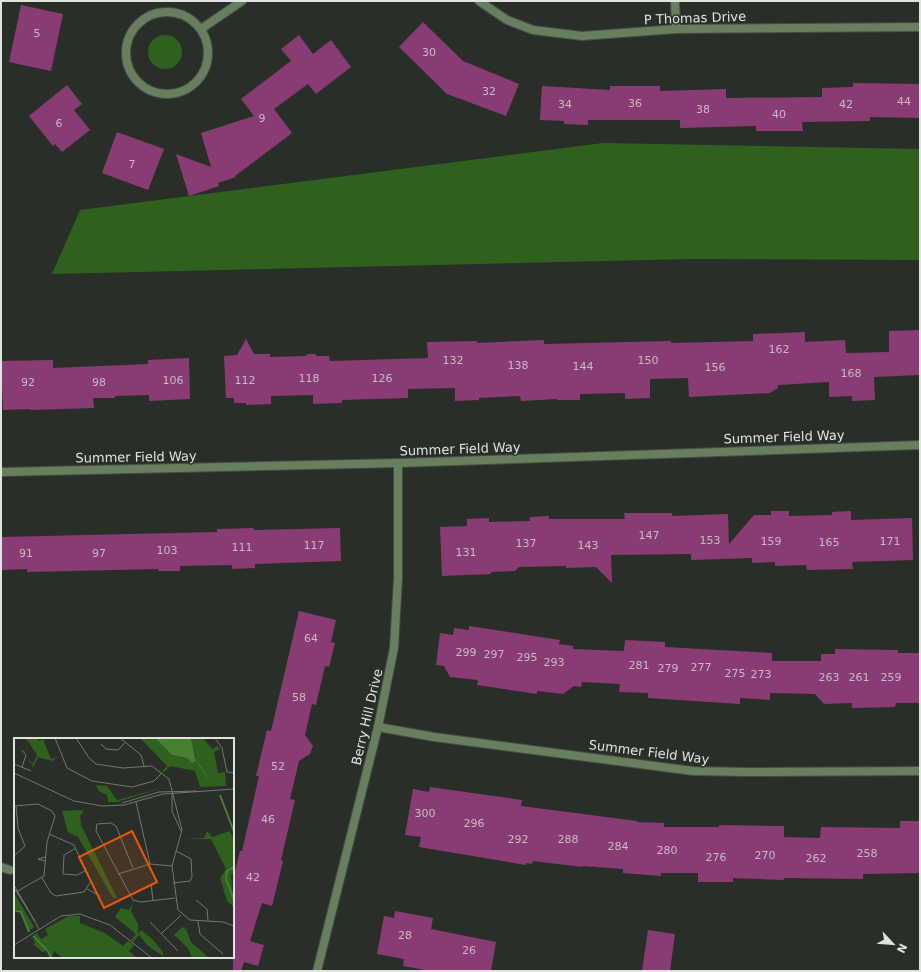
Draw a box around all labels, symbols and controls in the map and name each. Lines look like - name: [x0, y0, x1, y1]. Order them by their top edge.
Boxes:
- street label: P Thomas Drive: [644, 9, 746, 27]
- house number: 5: [34, 27, 41, 40]
- house number: 30: [422, 46, 436, 59]
- house number: 32: [482, 85, 496, 98]
- house number: 44: [897, 95, 911, 108]
- house number: 36: [628, 97, 642, 110]
- house number: 34: [558, 98, 572, 111]
- house number: 42: [839, 98, 853, 111]
- house number: 38: [696, 103, 710, 116]
- house number: 40: [772, 108, 786, 121]
- house number: 9: [259, 112, 266, 125]
- house number: 6: [56, 117, 63, 130]
- house number: 7: [129, 158, 136, 171]
- house number: 162: [769, 343, 790, 356]
- house number: 132: [443, 354, 464, 367]
- house number: 150: [638, 354, 659, 367]
- house number: 138: [508, 359, 529, 372]
- house number: 144: [573, 360, 594, 373]
- house number: 156: [705, 361, 726, 374]
- house number: 168: [841, 367, 862, 380]
- house number: 118: [299, 372, 320, 385]
- house number: 126: [372, 372, 393, 385]
- house number: 106: [163, 374, 184, 387]
- house number: 112: [235, 374, 256, 387]
- house number: 92: [21, 376, 35, 389]
- house number: 98: [92, 376, 106, 389]
- street label: Summer Field Way: [723, 427, 845, 447]
- street label: Summer Field Way: [399, 439, 521, 459]
- street label: Summer Field Way: [75, 448, 197, 466]
- house number: 147: [639, 529, 660, 542]
- house number: 153: [700, 534, 721, 547]
- house number: 159: [761, 535, 782, 548]
- house number: 171: [880, 535, 901, 548]
- house number: 165: [819, 536, 840, 549]
- house number: 137: [516, 537, 537, 550]
- house number: 117: [304, 539, 325, 552]
- house number: 143: [578, 539, 599, 552]
- house number: 111: [232, 541, 253, 554]
- house number: 103: [157, 544, 178, 557]
- house number: 131: [456, 546, 477, 559]
- house number: 91: [19, 547, 33, 560]
- house number: 97: [92, 547, 106, 560]
- house number: 64: [304, 632, 318, 645]
- house number: 299: [456, 646, 477, 659]
- house number: 297: [484, 648, 505, 661]
- house number: 295: [517, 651, 538, 664]
- house number: 293: [544, 656, 565, 669]
- house number: 281: [629, 659, 650, 672]
- house number: 277: [691, 661, 712, 674]
- house number: 279: [658, 662, 679, 675]
- street label: Berry Hill Drive: [349, 667, 385, 767]
- house number: 275: [725, 667, 746, 680]
- house number: 273: [751, 668, 772, 681]
- house number: 263: [819, 671, 840, 684]
- house number: 261: [849, 671, 870, 684]
- house number: 259: [881, 671, 902, 684]
- house number: 58: [292, 691, 306, 704]
- street label: Summer Field Way: [588, 737, 710, 767]
- inset map: [14, 738, 234, 958]
- house number: 52: [271, 760, 285, 773]
- house number: 300: [415, 807, 436, 820]
- house number: 46: [261, 813, 275, 826]
- house number: 296: [464, 817, 485, 830]
- house number: 292: [508, 833, 529, 846]
- house number: 288: [558, 833, 579, 846]
- house number: 284: [608, 840, 629, 853]
- house number: 280: [657, 844, 678, 857]
- house number: 258: [857, 847, 878, 860]
- house number: 270: [755, 849, 776, 862]
- house number: 276: [706, 851, 727, 864]
- house number: 262: [806, 852, 827, 865]
- house number: 42: [246, 871, 260, 884]
- north arrow: [873, 924, 913, 964]
- house number: 28: [398, 929, 412, 942]
- text: N: [894, 941, 909, 955]
- house number: 26: [462, 944, 476, 957]

